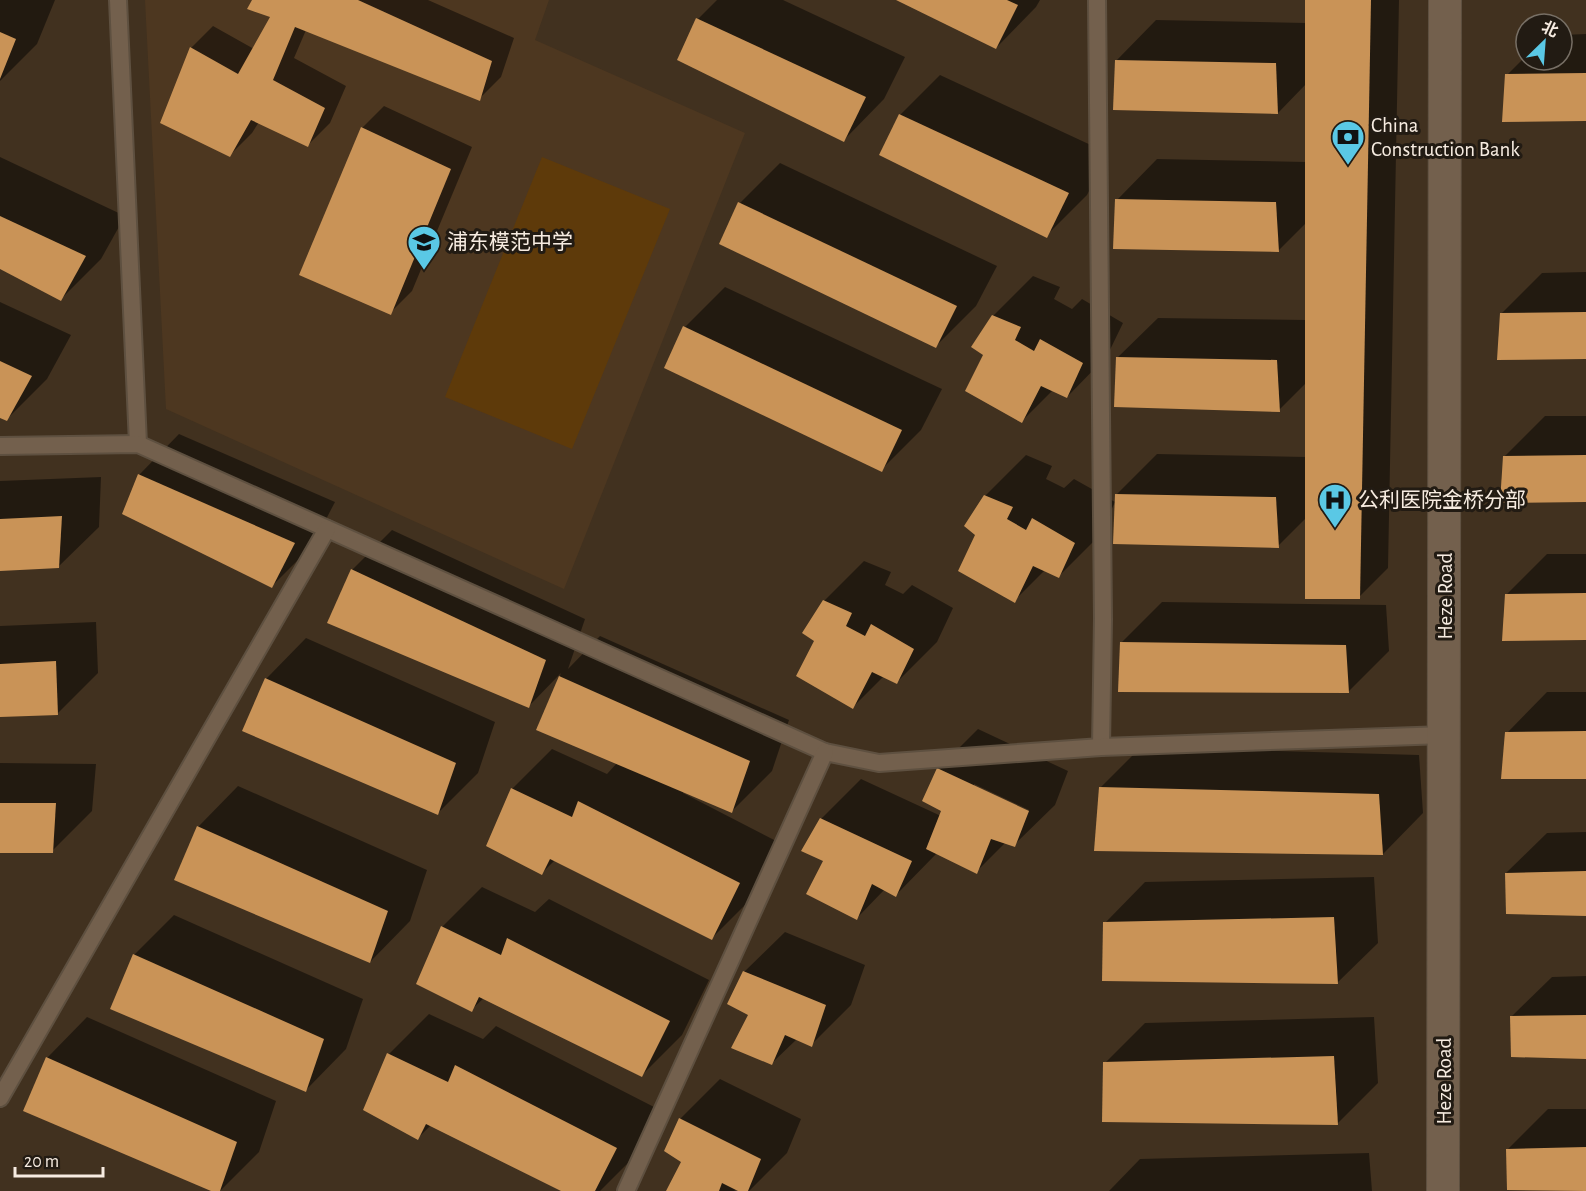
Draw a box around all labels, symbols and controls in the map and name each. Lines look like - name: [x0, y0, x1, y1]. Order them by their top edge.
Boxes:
- north arrow: [1514, 12, 1574, 72]
- text: 北: [1539, 18, 1561, 40]
- place label: China Construction Bank: [1371, 115, 1520, 160]
- bank icon: China Construction Bank: [1330, 119, 1366, 166]
- school or university icon: 浦东模范中学: [406, 224, 442, 271]
- place label: 浦东模范中学: [447, 231, 573, 253]
- hospital icon: 公利医院金桥分部: [1317, 482, 1353, 529]
- place label: 公利医院金桥分部: [1358, 489, 1526, 511]
- street label: Heze Road: [1435, 552, 1456, 639]
- street label: Heze Road: [1434, 1037, 1455, 1124]
- scale bar: [15, 1140, 104, 1178]
- text: 20 m: [24, 1153, 59, 1171]

